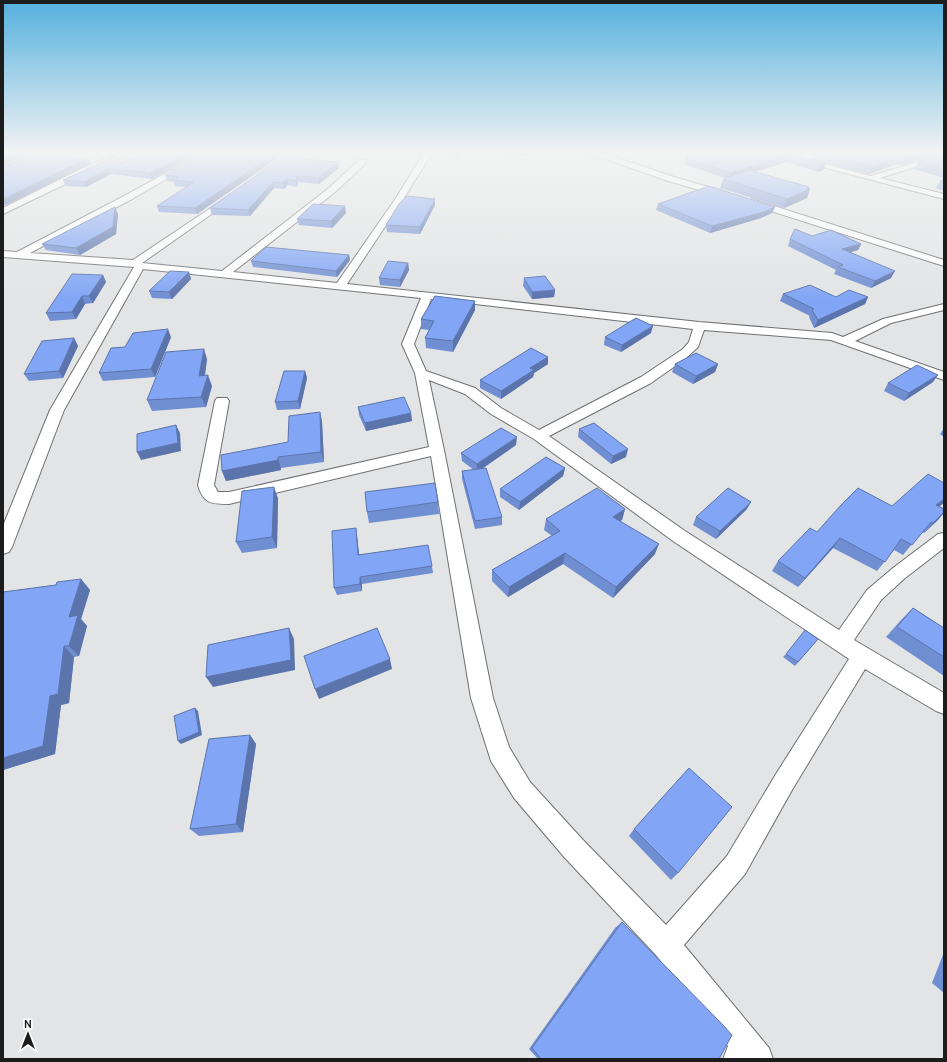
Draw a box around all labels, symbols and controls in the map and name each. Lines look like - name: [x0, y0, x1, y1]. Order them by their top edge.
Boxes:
- north arrow: [8, 1014, 48, 1054]
- text: N: [24, 1017, 32, 1031]

